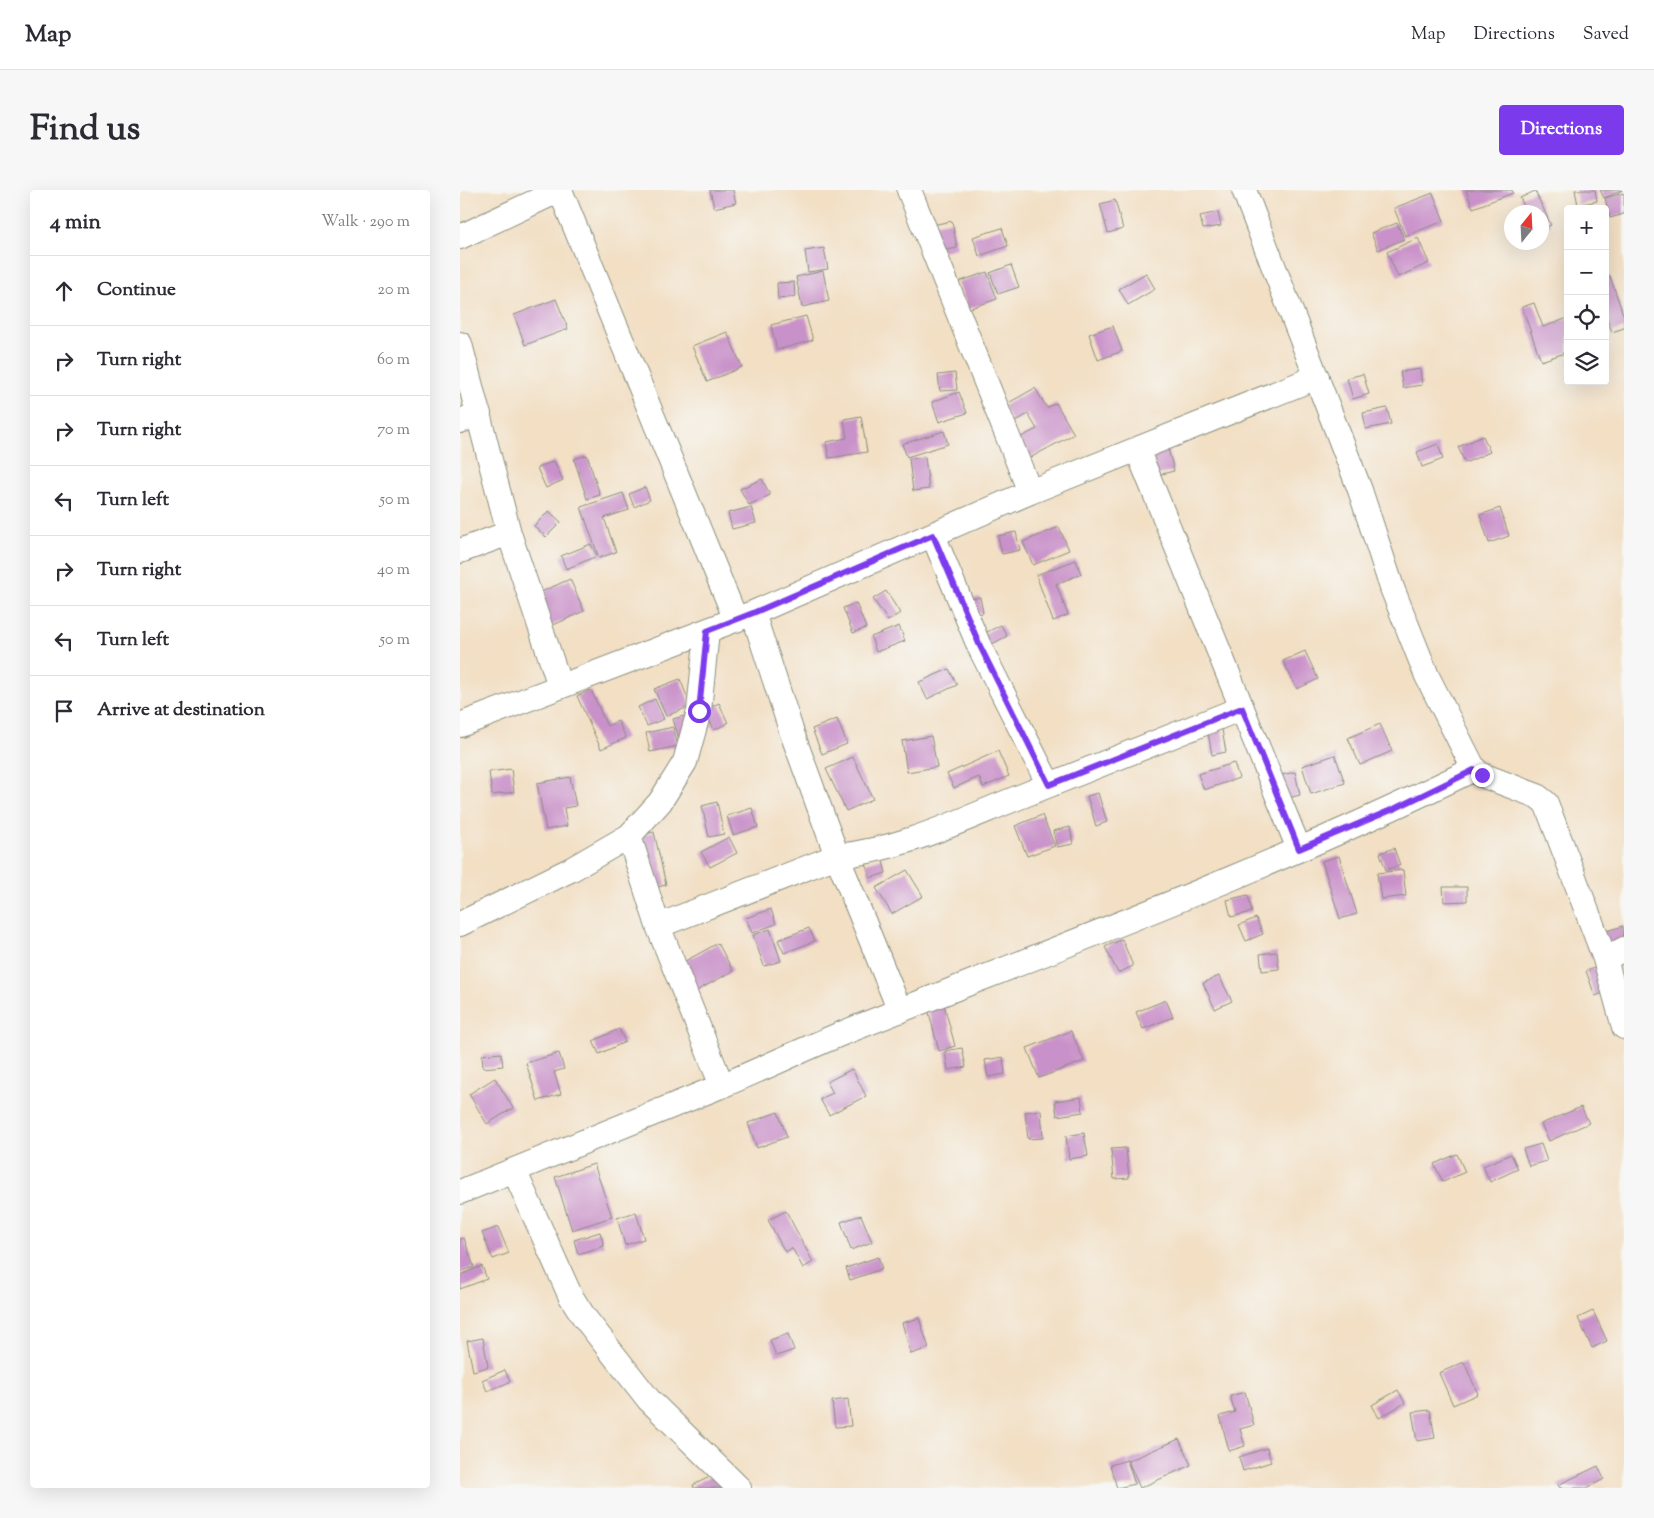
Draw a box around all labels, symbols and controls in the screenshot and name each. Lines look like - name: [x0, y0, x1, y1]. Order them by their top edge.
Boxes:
- text: Map: [25, 18, 71, 52]
- text: Map: [1411, 22, 1446, 48]
- text: Directions: [1474, 22, 1555, 48]
- text: Saved: [1583, 22, 1629, 48]
- text: Find us: [30, 105, 140, 156]
- button: Directions: [1499, 105, 1624, 155]
- north arrow: [1504, 205, 1549, 250]
- map controls: [1564, 205, 1609, 385]
- button: +: [1564, 205, 1609, 250]
- text: 4 min: [50, 208, 101, 238]
- text: Walk · 290 m: [321, 211, 410, 234]
- button: −: [1564, 250, 1609, 295]
- icon: ahead: [50, 277, 78, 305]
- text: Continue: [97, 277, 176, 304]
- text: 20 m: [377, 279, 410, 302]
- button: locate: [1564, 295, 1609, 340]
- button: layers: [1564, 340, 1609, 385]
- icon: right: [50, 347, 78, 375]
- text: Turn right: [97, 347, 181, 374]
- text: 60 m: [377, 349, 410, 372]
- icon: right: [50, 417, 78, 445]
- text: Turn right: [97, 417, 181, 444]
- text: 70 m: [377, 419, 410, 442]
- icon: left: [50, 487, 78, 515]
- text: Turn left: [97, 487, 169, 514]
- text: 50 m: [379, 489, 410, 512]
- icon: right: [50, 557, 78, 585]
- text: Turn right: [97, 557, 181, 584]
- text: 40 m: [377, 559, 410, 582]
- icon: left: [50, 627, 78, 655]
- text: Turn left: [97, 627, 169, 654]
- text: 50 m: [379, 629, 410, 652]
- icon: arrive: [50, 697, 78, 725]
- text: Arrive at destination: [97, 697, 265, 724]
- route start: [688, 700, 711, 723]
- route end: [1471, 764, 1494, 787]

